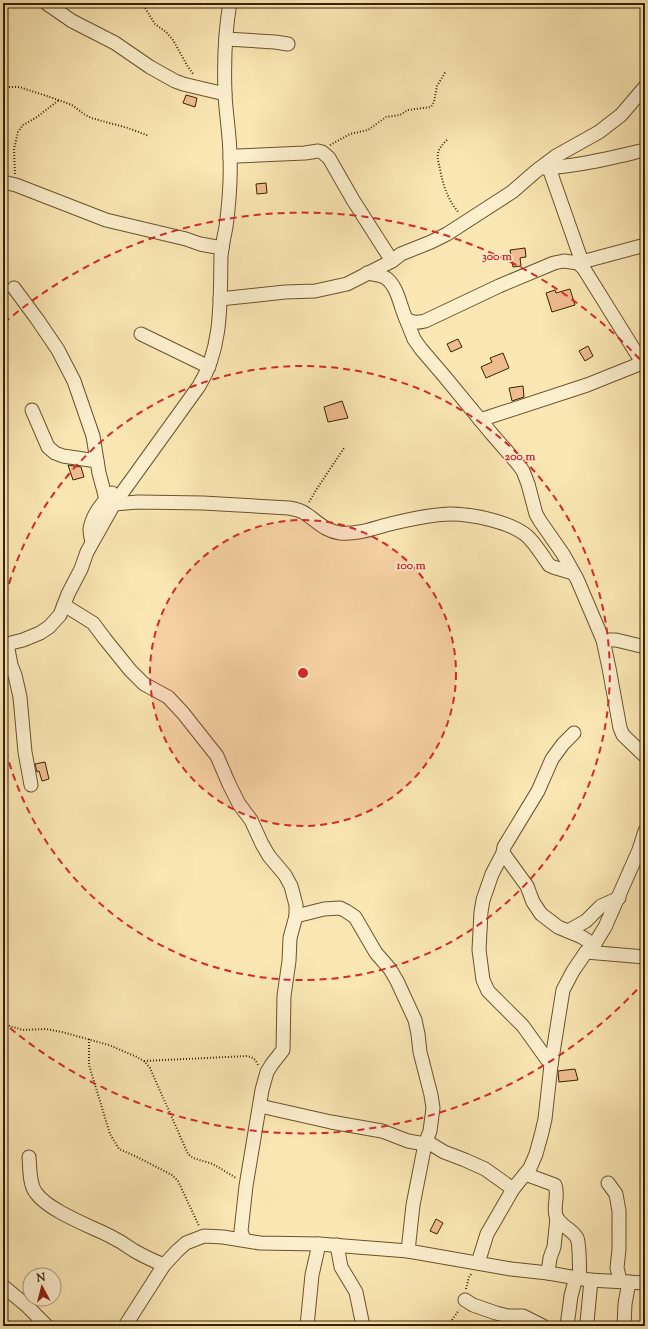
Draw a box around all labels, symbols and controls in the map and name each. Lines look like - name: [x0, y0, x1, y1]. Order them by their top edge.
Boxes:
- text: 300 m: [482, 248, 512, 266]
- text: 200 m: [505, 448, 535, 466]
- text: 100 m: [395, 557, 426, 575]
- centre of rings: [296, 666, 310, 680]
- north arrow: [22, 1267, 62, 1307]
- text: N: [35, 1270, 46, 1287]

